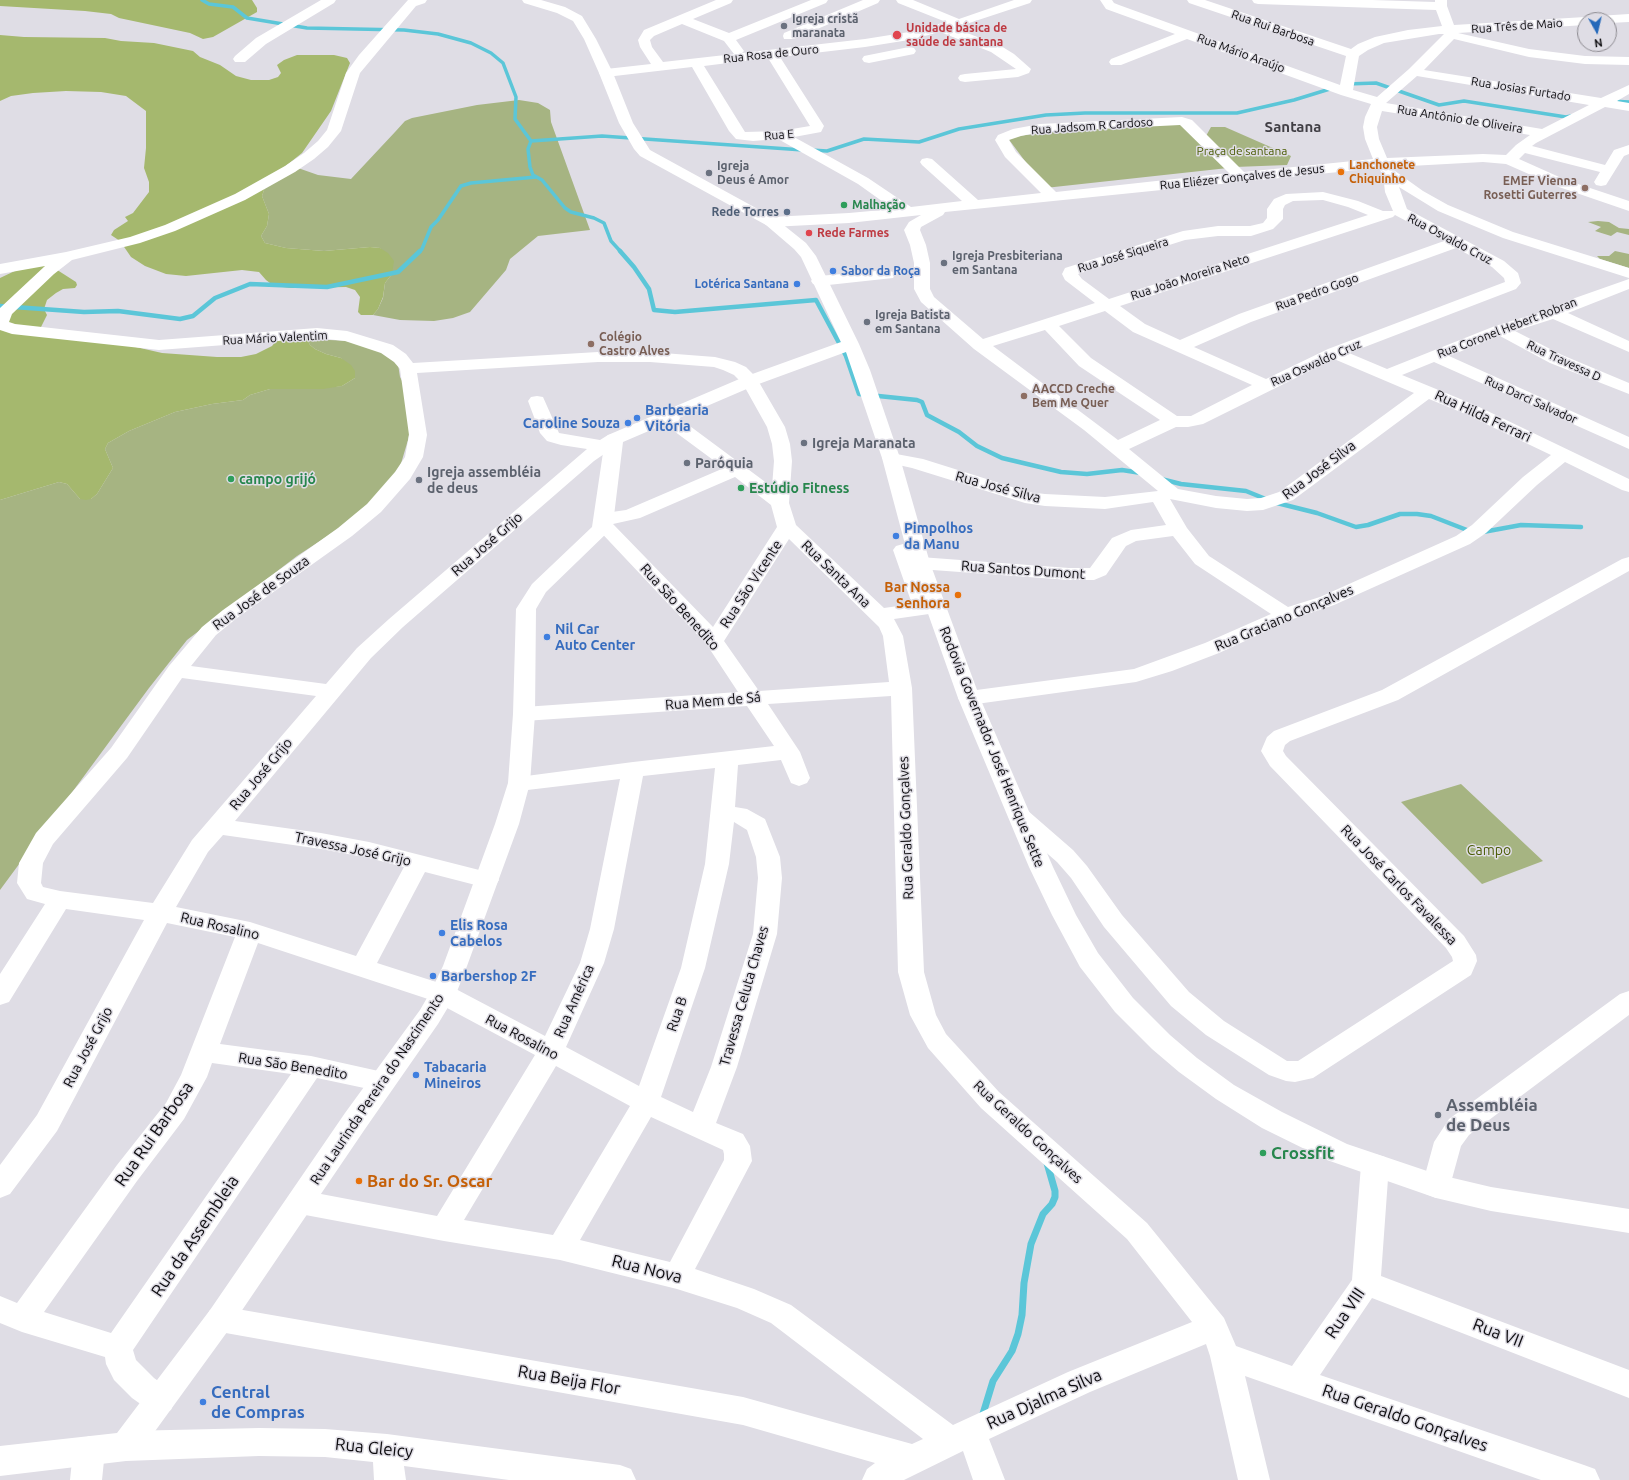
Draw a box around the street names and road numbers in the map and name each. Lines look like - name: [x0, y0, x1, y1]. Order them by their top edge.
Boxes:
- street label: Rua Rui Barbosa: [1230, 7, 1316, 49]
- street label: Rua Três de Maio: [1471, 16, 1563, 36]
- street label: Rua Mário Araújo: [1195, 30, 1287, 76]
- street label: Rua Rosa de Ouro: [723, 42, 819, 66]
- street label: Rua Josias Furtado: [1470, 74, 1572, 104]
- street label: Rua Antônio de Oliveira: [1396, 102, 1524, 136]
- street label: Rua Jadsom R Cardoso: [1031, 115, 1153, 137]
- street label: Rua E: [763, 127, 795, 143]
- street label: Rua Eliézer Gonçalves de Jesus: [1159, 161, 1325, 193]
- street label: Rua Osvaldo Cruz: [1405, 211, 1495, 267]
- street label: Rua José Siqueira: [1076, 234, 1170, 276]
- street label: Rua João Moreira Neto: [1129, 251, 1251, 303]
- street label: Rua Pedro Gogo: [1274, 270, 1360, 314]
- street label: Rua Coronel Hebert Robran: [1435, 295, 1579, 361]
- street label: Rua Mário Valentim: [222, 328, 328, 348]
- street label: Rua Oswaldo Cruz: [1269, 337, 1363, 389]
- street label: Rua Travessa D: [1524, 337, 1604, 385]
- street label: Rua Darci Salvador: [1482, 373, 1580, 427]
- street label: Rua Hilda Ferrari: [1432, 386, 1534, 446]
- street label: Rua José Silva: [1279, 437, 1359, 503]
- street label: Rua José Silva: [954, 468, 1042, 506]
- street label: Rua José Grijo: [448, 509, 526, 579]
- street label: Rua São Vicente: [716, 537, 786, 631]
- street label: Rua Santa Ana: [798, 537, 874, 611]
- street label: Rua José de Souza: [209, 552, 313, 634]
- street label: Rua Santos Dumont: [960, 557, 1086, 583]
- street label: Rua São Benedito: [637, 560, 723, 654]
- street label: Rua Graciano Gonçalves: [1212, 581, 1356, 655]
- street label: Rodovia Governador José Henrique Sette: [936, 624, 1048, 870]
- street label: Rua Mem de Sá: [664, 688, 762, 714]
- street label: Rua José Grijo: [226, 735, 296, 813]
- street label: Rua Geraldo Gonçalves: [895, 756, 917, 900]
- street label: Rua José Carlos Favalessa: [1337, 822, 1461, 948]
- street label: Travessa José Grijo: [293, 828, 413, 870]
- street label: Rua Rosalino: [179, 909, 261, 943]
- street label: Travessa Celuta Chaves: [716, 924, 772, 1068]
- street label: Rua América: [550, 962, 598, 1040]
- street label: Rua Laurinda Pereira do Nascimento: [307, 990, 447, 1188]
- street label: Rua B: [663, 994, 691, 1034]
- street label: Rua José Grijo: [60, 1004, 116, 1090]
- street label: Rua Rosalino: [483, 1011, 561, 1063]
- street label: Rua São Benedito: [237, 1049, 349, 1083]
- street label: Rua Geraldo Gonçalves: [970, 1077, 1086, 1187]
- street label: Rua Rui Barbosa: [110, 1078, 198, 1190]
- street label: Rua da Assembleia: [147, 1171, 243, 1301]
- street label: Rua Nova: [610, 1250, 684, 1288]
- street label: Rua VIII: [1321, 1284, 1369, 1342]
- street label: Rua VII: [1470, 1314, 1526, 1352]
- street label: Rua Beija Flor: [516, 1361, 622, 1399]
- street label: Rua Djalma Silva: [983, 1364, 1105, 1434]
- street label: Rua Geraldo Gonçalves: [1319, 1380, 1491, 1456]
- street label: Rua Gleicy: [334, 1434, 414, 1462]

